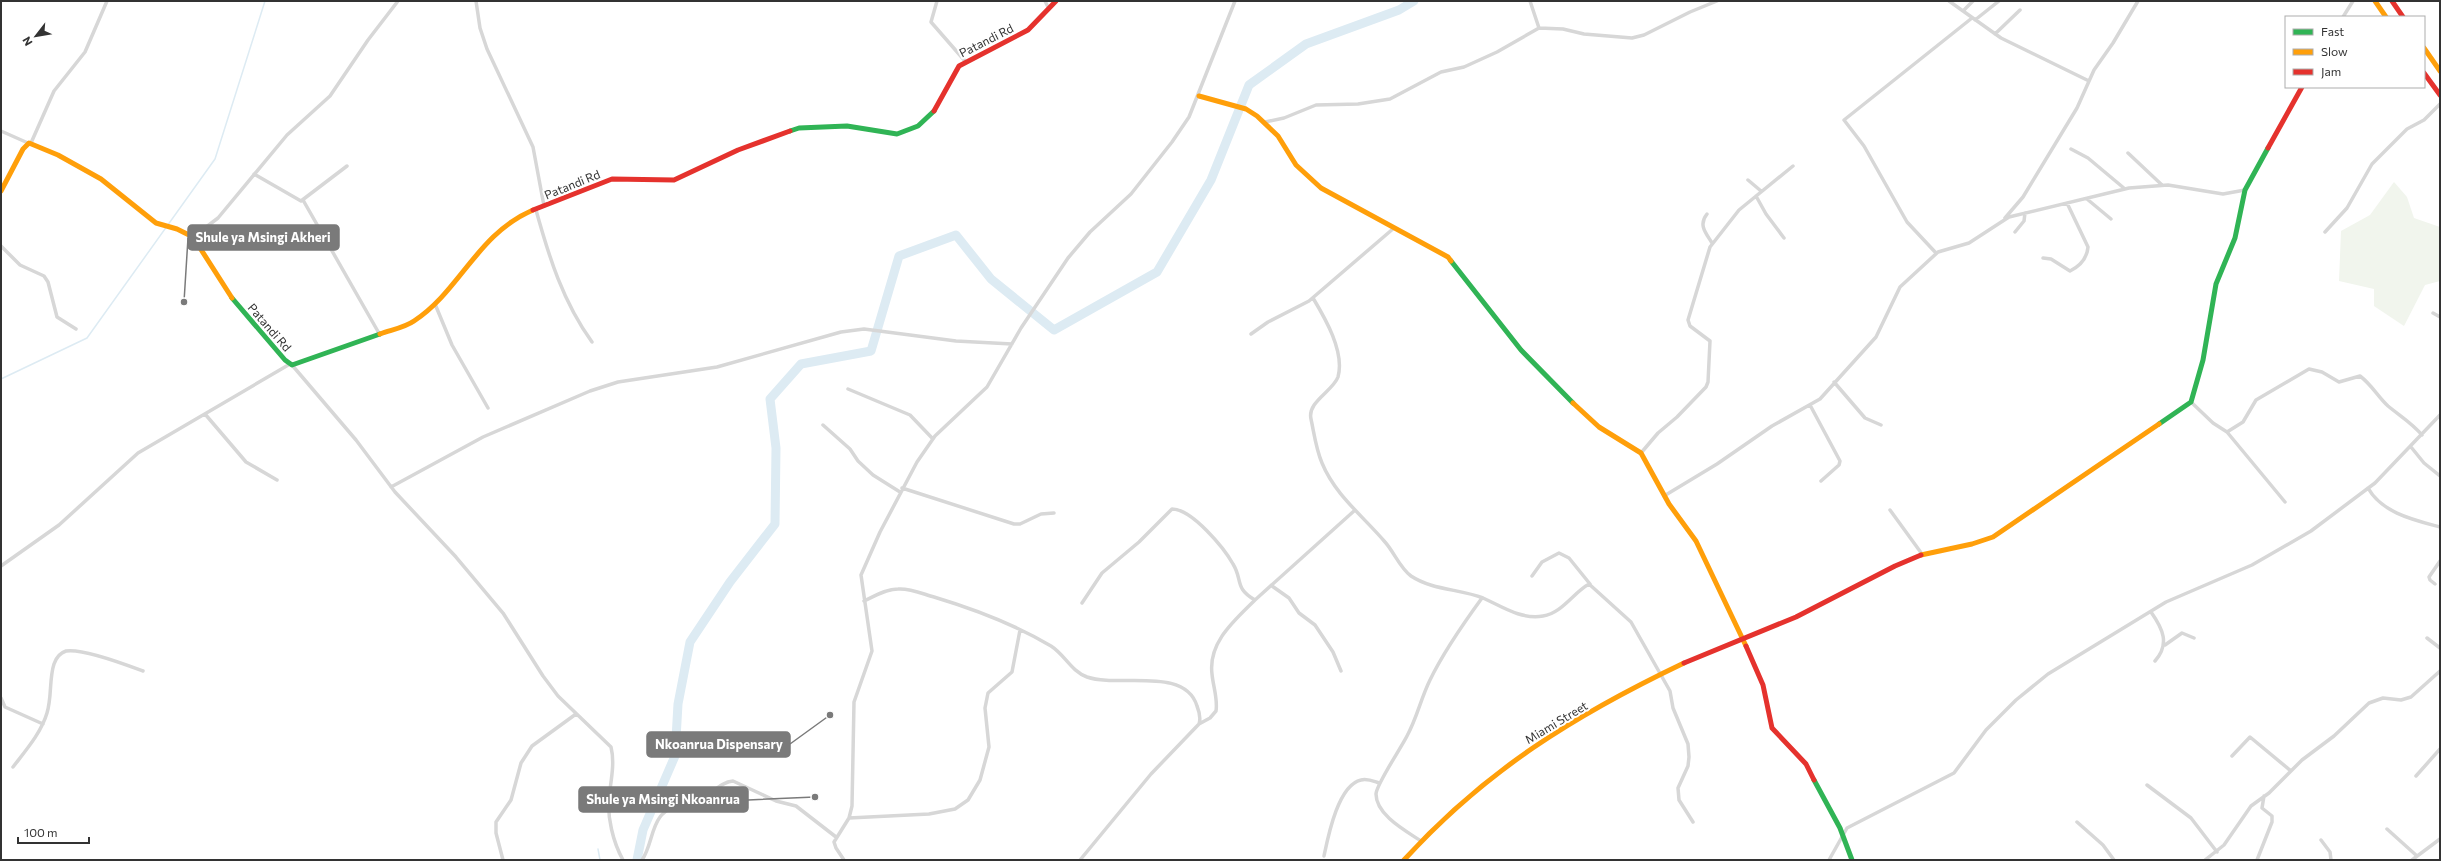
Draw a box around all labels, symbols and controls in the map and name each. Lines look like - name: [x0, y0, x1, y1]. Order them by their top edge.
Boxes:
- north arrow: [16, 16, 56, 56]
- legend: [2285, 16, 2425, 88]
- street label: Patandi Rd: [957, 20, 1015, 60]
- text: Fast: [2321, 24, 2344, 38]
- text: N: [19, 35, 35, 48]
- text: Slow: [2321, 44, 2348, 58]
- text: Jam: [2321, 64, 2341, 79]
- street label: Patandi Rd: [542, 166, 602, 202]
- callout: Shule ya Msingi Akheri: [188, 225, 339, 250]
- text: Shule ya Msingi Akheri: [195, 229, 331, 245]
- street label: Patandi Rd: [245, 300, 295, 354]
- street label: Miami Street: [1522, 698, 1590, 746]
- callout: Nkoanrua Dispensary: [647, 732, 790, 757]
- text: Nkoanrua Dispensary: [655, 736, 783, 752]
- callout: Shule ya Msingi Nkoanrua: [579, 787, 748, 812]
- text: Shule ya Msingi Nkoanrua: [586, 791, 740, 807]
- scale bar: [18, 819, 89, 845]
- text: 100 m: [24, 825, 58, 839]

